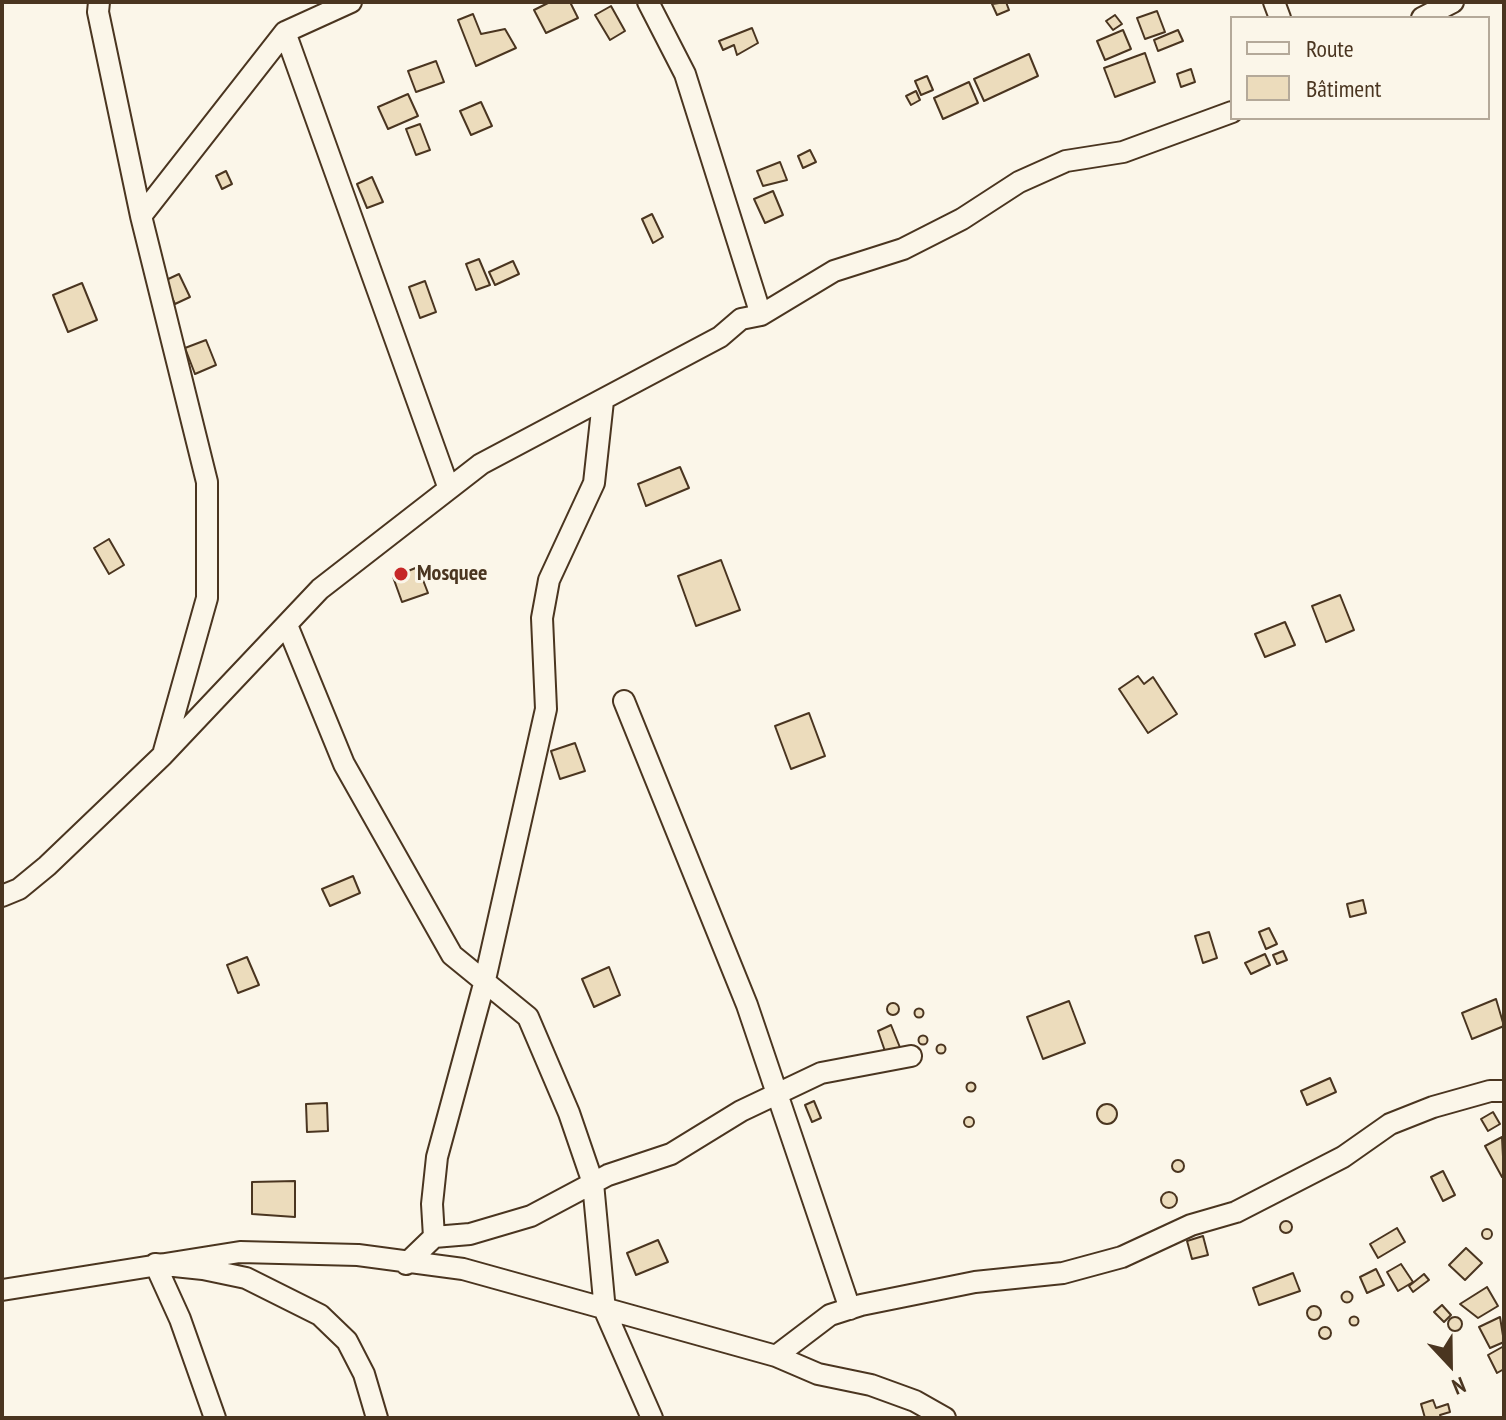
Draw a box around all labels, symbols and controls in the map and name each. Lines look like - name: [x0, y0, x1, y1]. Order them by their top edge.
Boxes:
- legend: [1230, 16, 1490, 120]
- text: Route: [1306, 33, 1354, 64]
- text: Bâtiment: [1306, 73, 1381, 104]
- place label: Mosquee: [417, 561, 487, 587]
- marker: Mosquee: [392, 565, 410, 583]
- north arrow: [1410, 1324, 1490, 1404]
- text: N: [1448, 1371, 1470, 1401]

